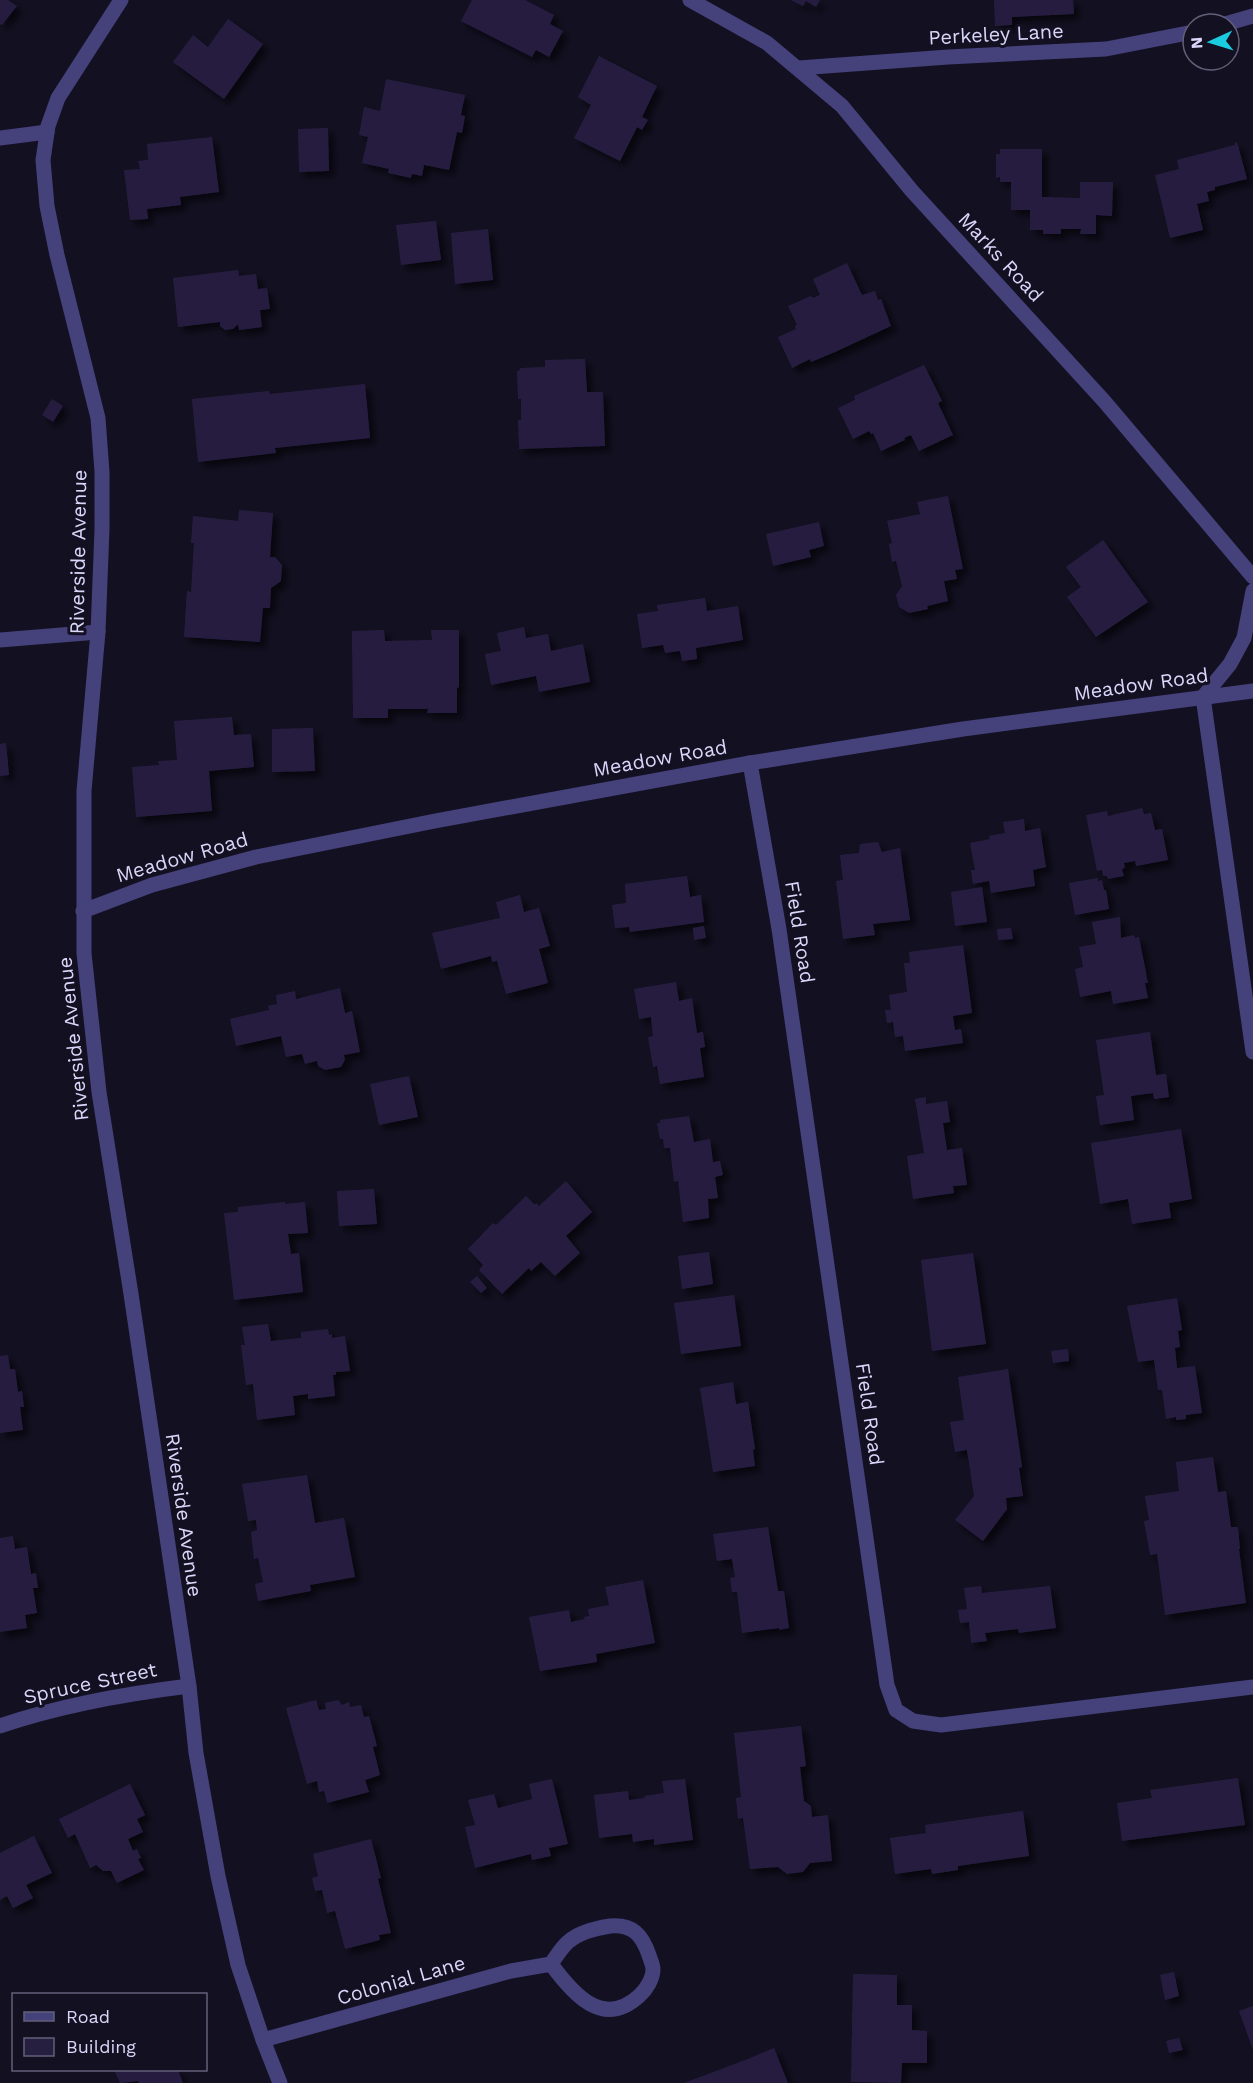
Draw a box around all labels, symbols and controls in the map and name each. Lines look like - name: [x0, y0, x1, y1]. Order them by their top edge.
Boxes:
- north arrow: [1181, 12, 1241, 72]
- street label: Perkeley Lane: [928, 18, 1064, 50]
- text: N: [1187, 36, 1206, 50]
- street label: Marks Road: [953, 207, 1049, 307]
- street label: Riverside Avenue: [65, 469, 91, 635]
- street label: Meadow Road: [1072, 663, 1210, 705]
- street label: Meadow Road: [591, 734, 729, 782]
- street label: Meadow Road: [113, 827, 251, 887]
- street label: Field Road: [780, 879, 820, 985]
- street label: Riverside Avenue: [52, 956, 94, 1122]
- street label: Field Road: [851, 1361, 889, 1467]
- street label: Riverside Avenue: [161, 1432, 207, 1598]
- street label: Spruce Street: [21, 1657, 159, 1709]
- street label: Colonial Lane: [334, 1950, 468, 2010]
- legend: [12, 1993, 207, 2071]
- text: Road: [66, 2006, 110, 2027]
- text: Building: [66, 2036, 136, 2057]

